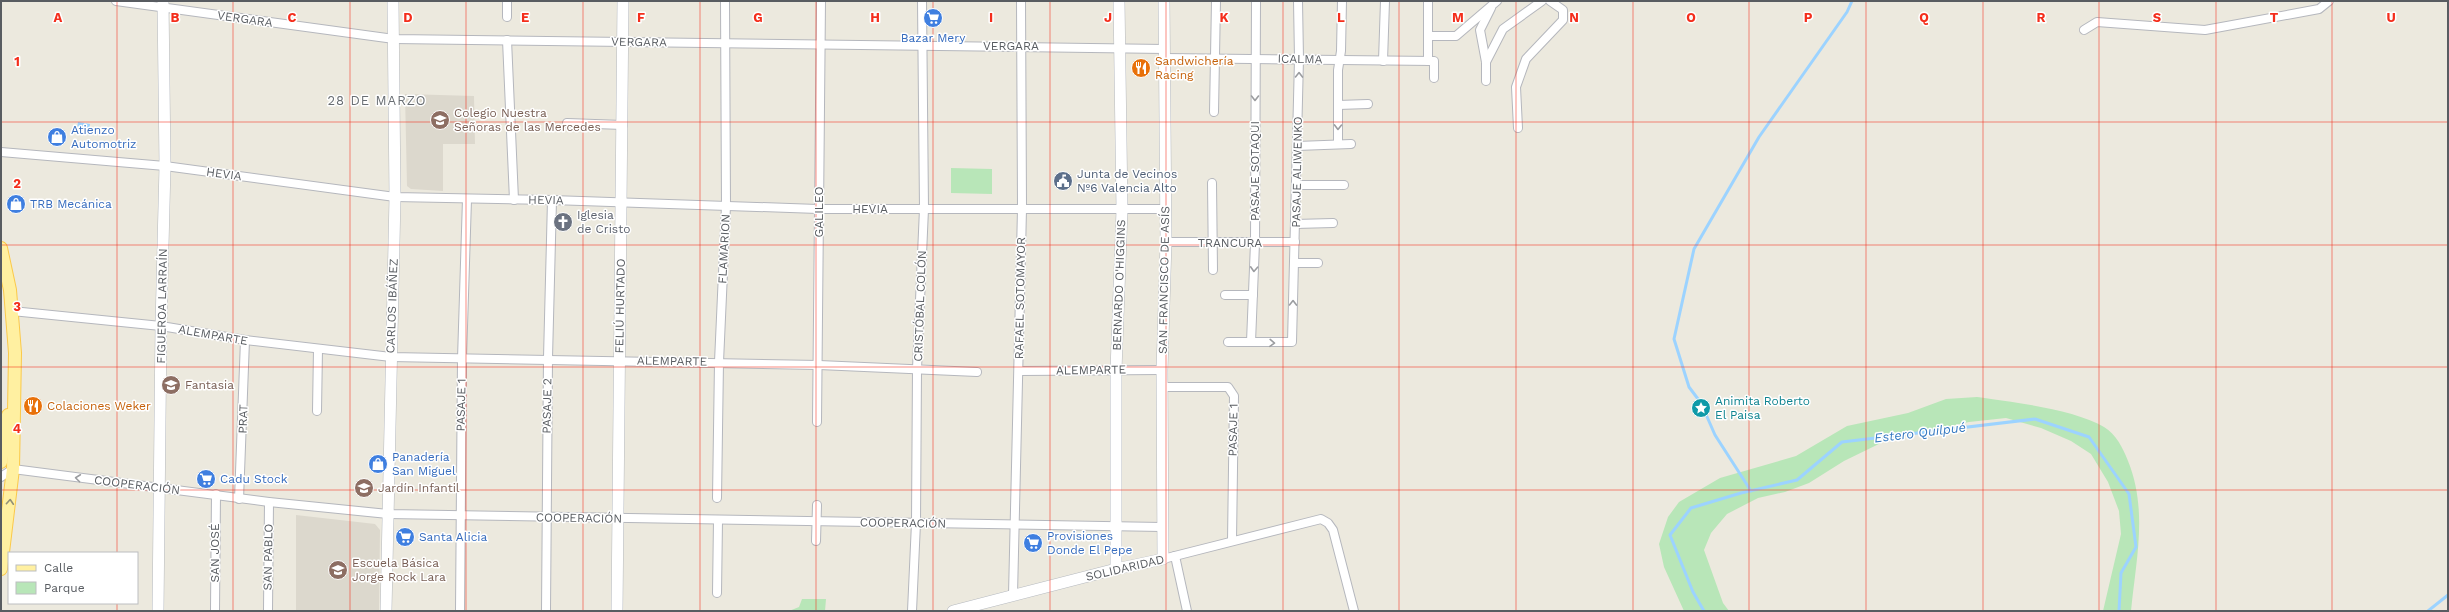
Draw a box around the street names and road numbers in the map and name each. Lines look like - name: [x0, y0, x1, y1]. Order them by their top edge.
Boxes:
- street label: VERGARA: [216, 8, 274, 30]
- street label: VERGARA: [611, 35, 667, 49]
- street label: VERGARA: [983, 39, 1039, 53]
- street label: ICALMA: [1277, 52, 1323, 66]
- street label: PASAJE ALIWENKO: [1289, 116, 1305, 228]
- street label: PASAJE SOTAQUI: [1248, 121, 1262, 221]
- street label: HEVIA: [205, 165, 243, 183]
- street label: GALILEO: [812, 186, 826, 237]
- street label: HEVIA: [528, 193, 564, 207]
- street label: HEVIA: [852, 202, 888, 216]
- street label: SAN FRANCISCO DE ASÍS: [1156, 206, 1172, 354]
- street label: FLAMARION: [715, 214, 733, 284]
- street label: BERNARDO O'HIGGINS: [1110, 219, 1128, 351]
- street label: TRANCURA: [1198, 236, 1262, 250]
- street label: RAFAEL SOTOMAYOR: [1012, 237, 1028, 359]
- street label: FIGUEROA LARRAÍN: [154, 248, 170, 364]
- street label: CRISTÓBAL COLÓN: [911, 250, 929, 362]
- street label: CARLOS IBÁÑEZ: [383, 258, 401, 354]
- street label: FELIÚ HURTADO: [612, 258, 628, 354]
- street label: ALEMPARTE: [177, 322, 249, 348]
- street label: ALEMPARTE: [637, 353, 708, 369]
- street label: ALEMPARTE: [1056, 362, 1127, 378]
- street label: PASAJE 1: [454, 378, 468, 432]
- street label: PASAJE 2: [540, 378, 554, 434]
- street label: PASAJE 1: [1226, 403, 1240, 457]
- street label: PRAT: [235, 404, 251, 434]
- street label: COOPERACIÓN: [93, 473, 181, 497]
- street label: COOPERACIÓN: [536, 510, 622, 526]
- street label: COOPERACIÓN: [860, 515, 946, 531]
- street label: SAN JOSÉ: [208, 523, 222, 583]
- street label: SAN PABLO: [260, 523, 276, 591]
- street label: SOLIDARIDAD: [1084, 552, 1166, 584]

